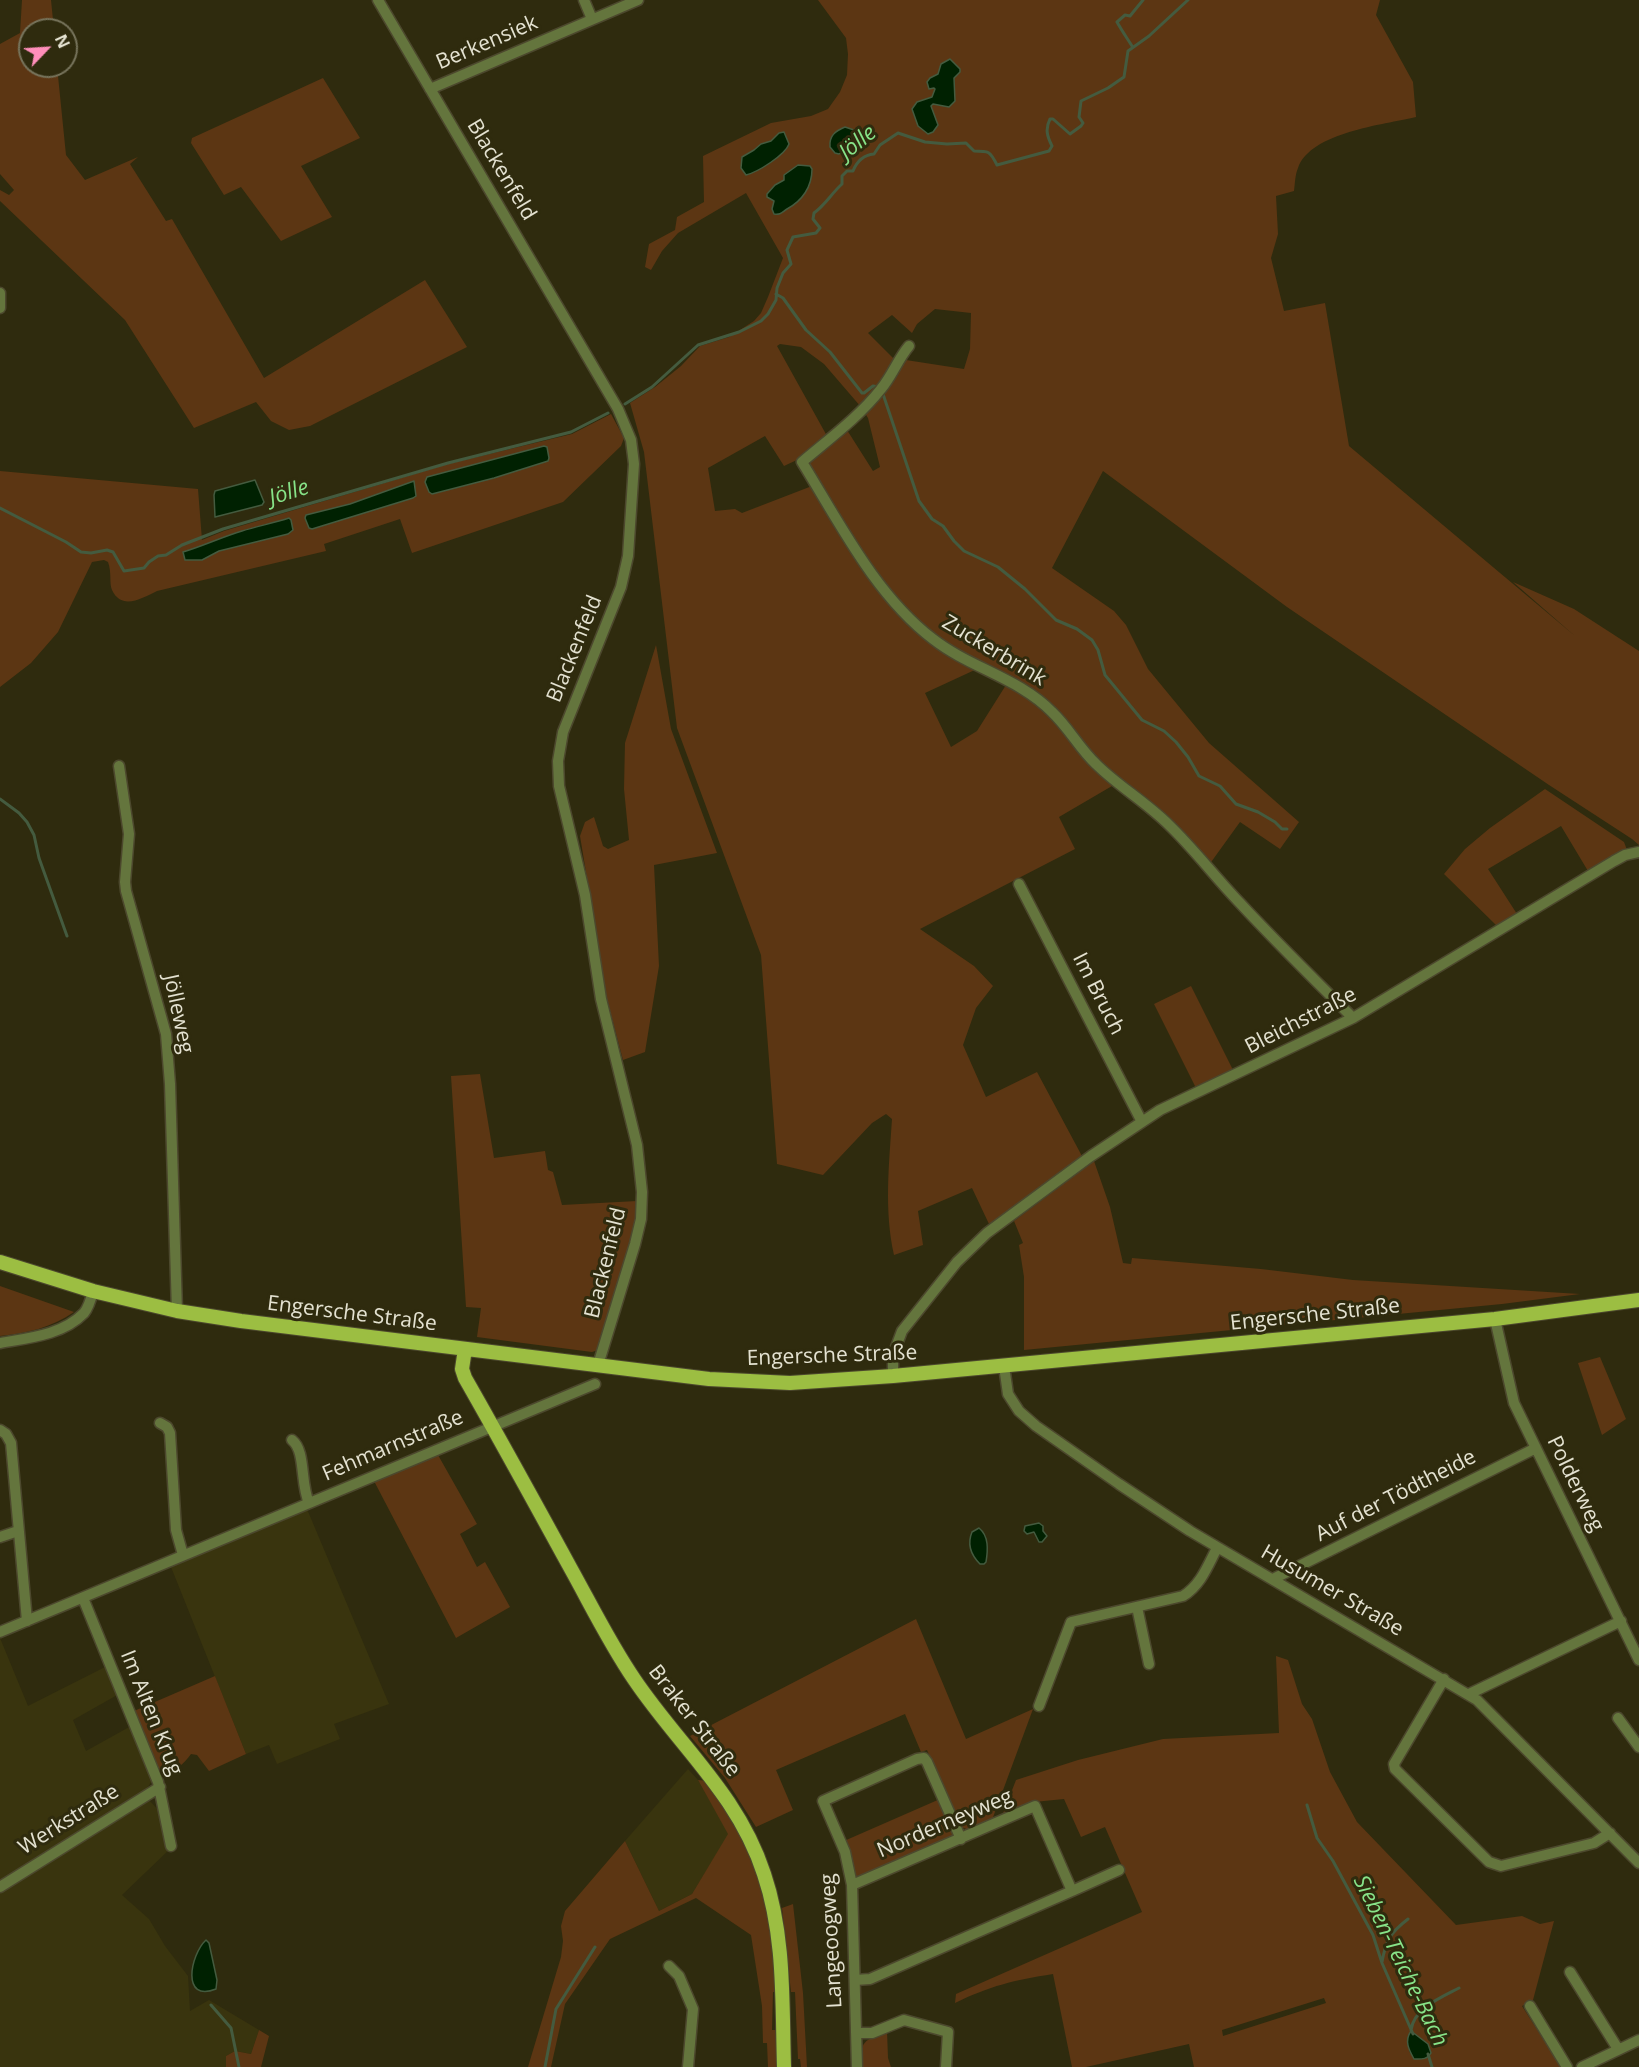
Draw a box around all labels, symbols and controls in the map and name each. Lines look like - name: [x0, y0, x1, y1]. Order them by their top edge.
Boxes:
- street label: Berkensiek: [432, 10, 542, 76]
- north arrow: [18, 18, 78, 78]
- text: N: [50, 31, 75, 52]
- street label: Blackenfeld: [461, 115, 541, 225]
- water label: Jölle: [834, 120, 882, 166]
- water label: Jölle: [266, 474, 312, 512]
- street label: Blackenfeld: [542, 592, 608, 706]
- street label: Zuckerbrink: [937, 610, 1051, 692]
- street label: Im Bruch: [1067, 949, 1129, 1039]
- street label: Jölleweg: [157, 972, 199, 1056]
- street label: Bleichstraße: [1241, 982, 1361, 1060]
- street label: Blackenfeld: [580, 1205, 632, 1321]
- street label: Engersche Straße: [266, 1291, 438, 1337]
- street label: Engersche Straße: [1229, 1294, 1401, 1336]
- street label: Engersche Straße: [746, 1340, 918, 1372]
- street label: Fehmarnstraße: [319, 1405, 467, 1487]
- street label: Polderweg: [1541, 1432, 1609, 1536]
- street label: Auf der Tödtheide: [1312, 1445, 1480, 1547]
- street label: Husumer Straße: [1256, 1540, 1408, 1642]
- street label: Im Alten Krug: [114, 1647, 188, 1779]
- street label: Braker Straße: [643, 1660, 745, 1782]
- street label: Werkstraße: [14, 1779, 124, 1861]
- street label: Norderneyweg: [873, 1784, 1017, 1864]
- water label: Sieben-Teiche-Bach: [1347, 1871, 1453, 2051]
- street label: Langeoogweg: [816, 1873, 848, 2009]

